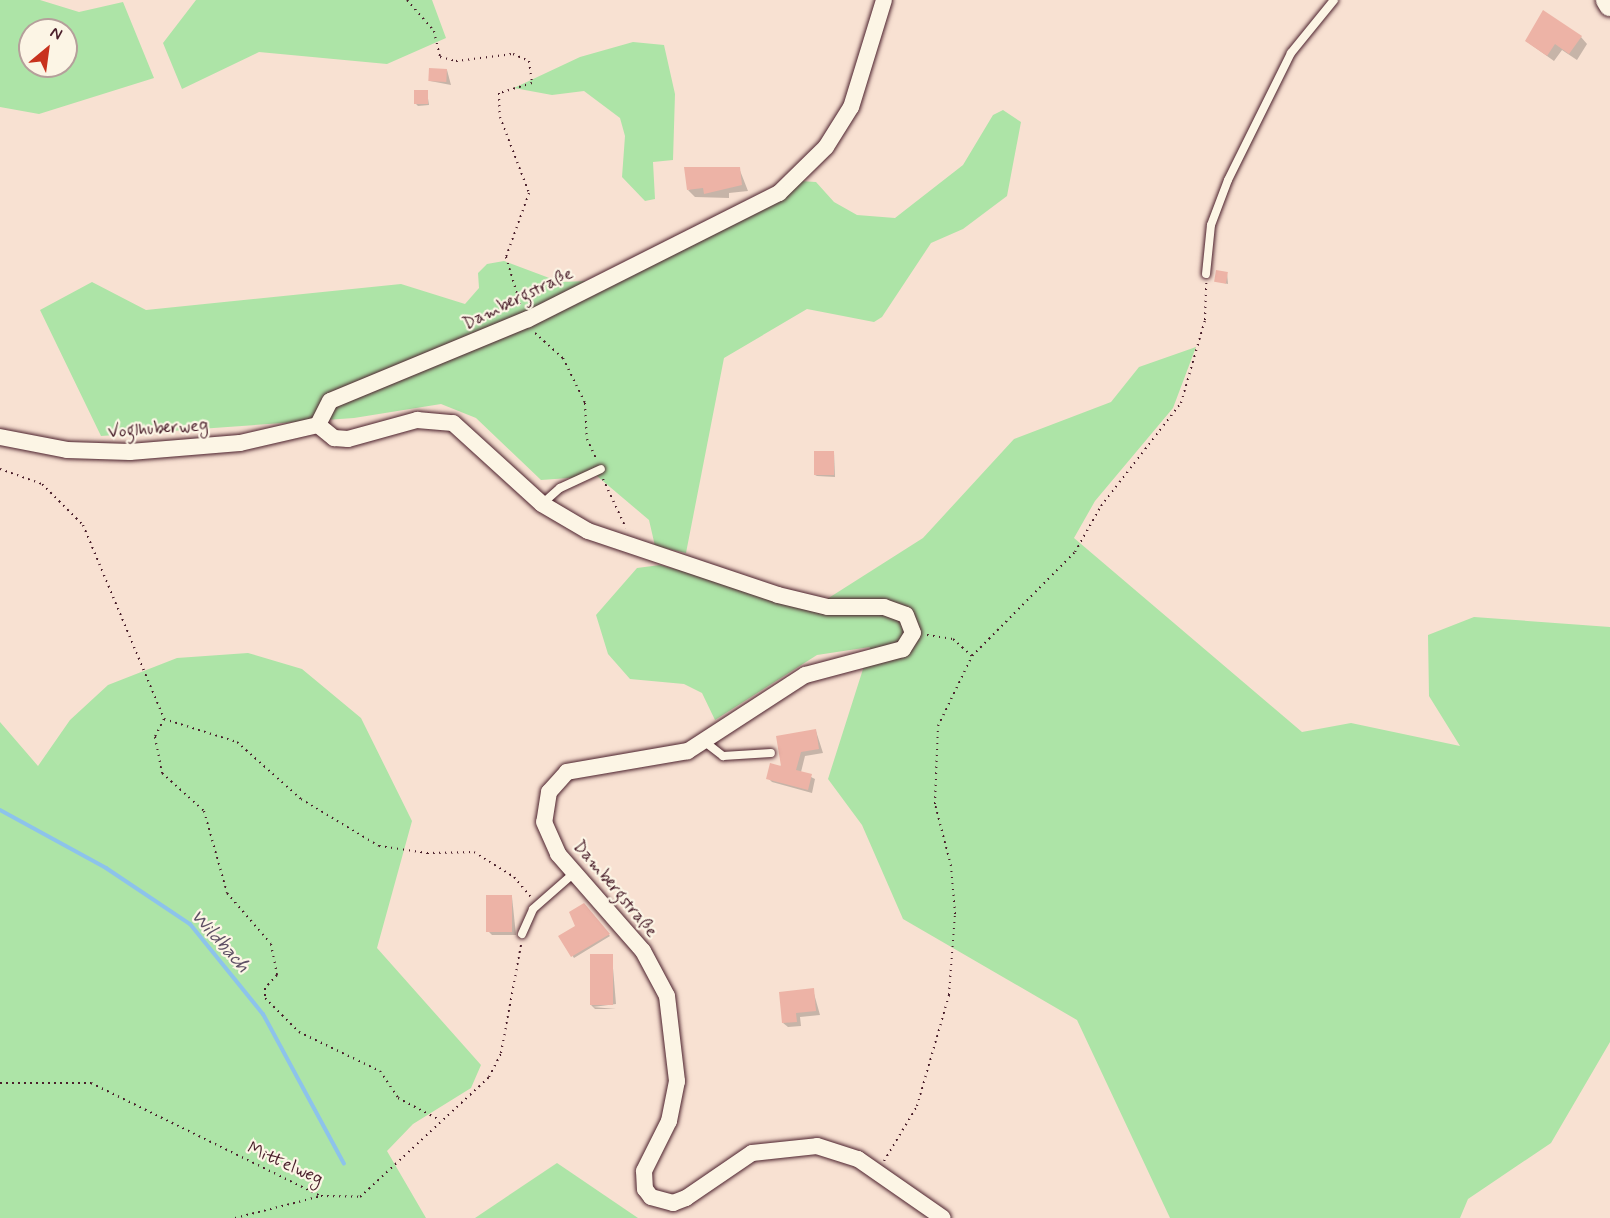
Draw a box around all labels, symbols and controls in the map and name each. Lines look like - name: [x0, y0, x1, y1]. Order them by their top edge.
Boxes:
- north arrow: [18, 18, 78, 78]
- text: N: [46, 22, 66, 45]
- street label: Dambergstraße: [459, 263, 577, 335]
- street label: Voglhuberweg: [107, 415, 209, 443]
- street label: Dambergstraße: [568, 836, 662, 942]
- water label: Wildbach: [185, 904, 255, 978]
- street label: Mittelweg: [244, 1138, 326, 1190]

